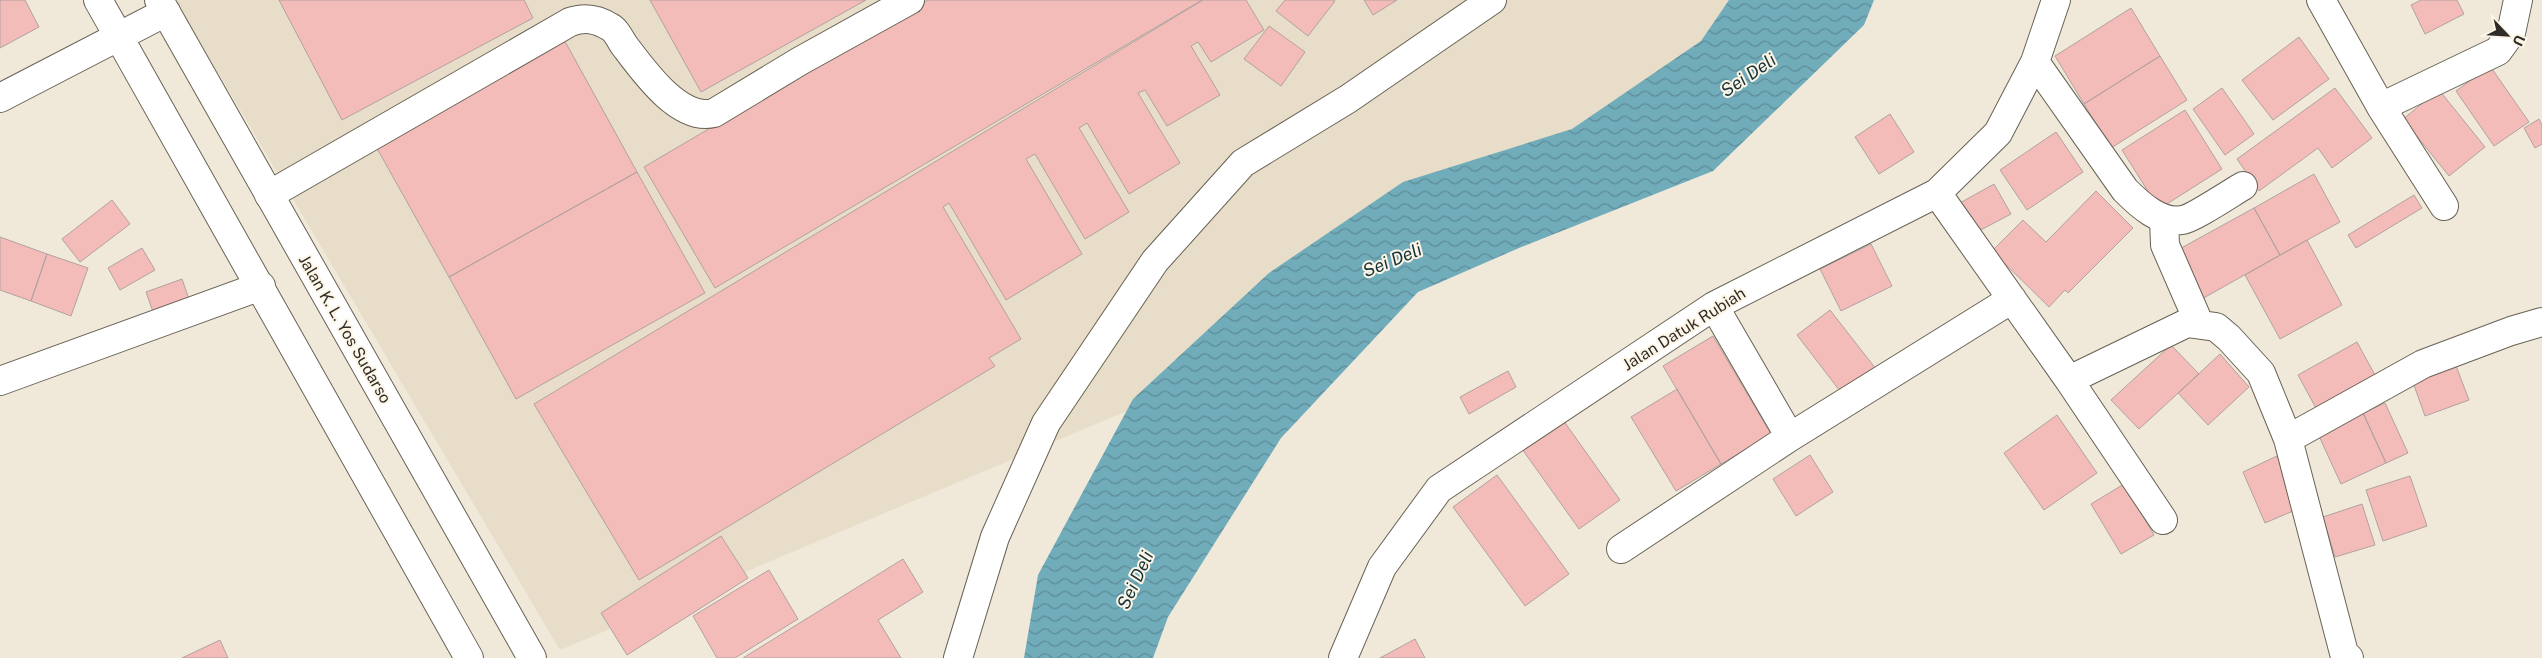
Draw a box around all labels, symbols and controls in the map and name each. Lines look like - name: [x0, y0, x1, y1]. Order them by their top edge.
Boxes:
- north arrow: [2482, 10, 2532, 60]
- text: U: [2509, 33, 2528, 48]
- water label: Sei Deli: [1716, 49, 1780, 101]
- water label: Sei Deli: [1359, 238, 1425, 281]
- street label: Jalan K. L. Yos Sudarso: [295, 251, 395, 407]
- street label: Jalan Datuk Rubiah: [1619, 283, 1749, 375]
- water label: Sei Deli: [1112, 547, 1158, 612]

